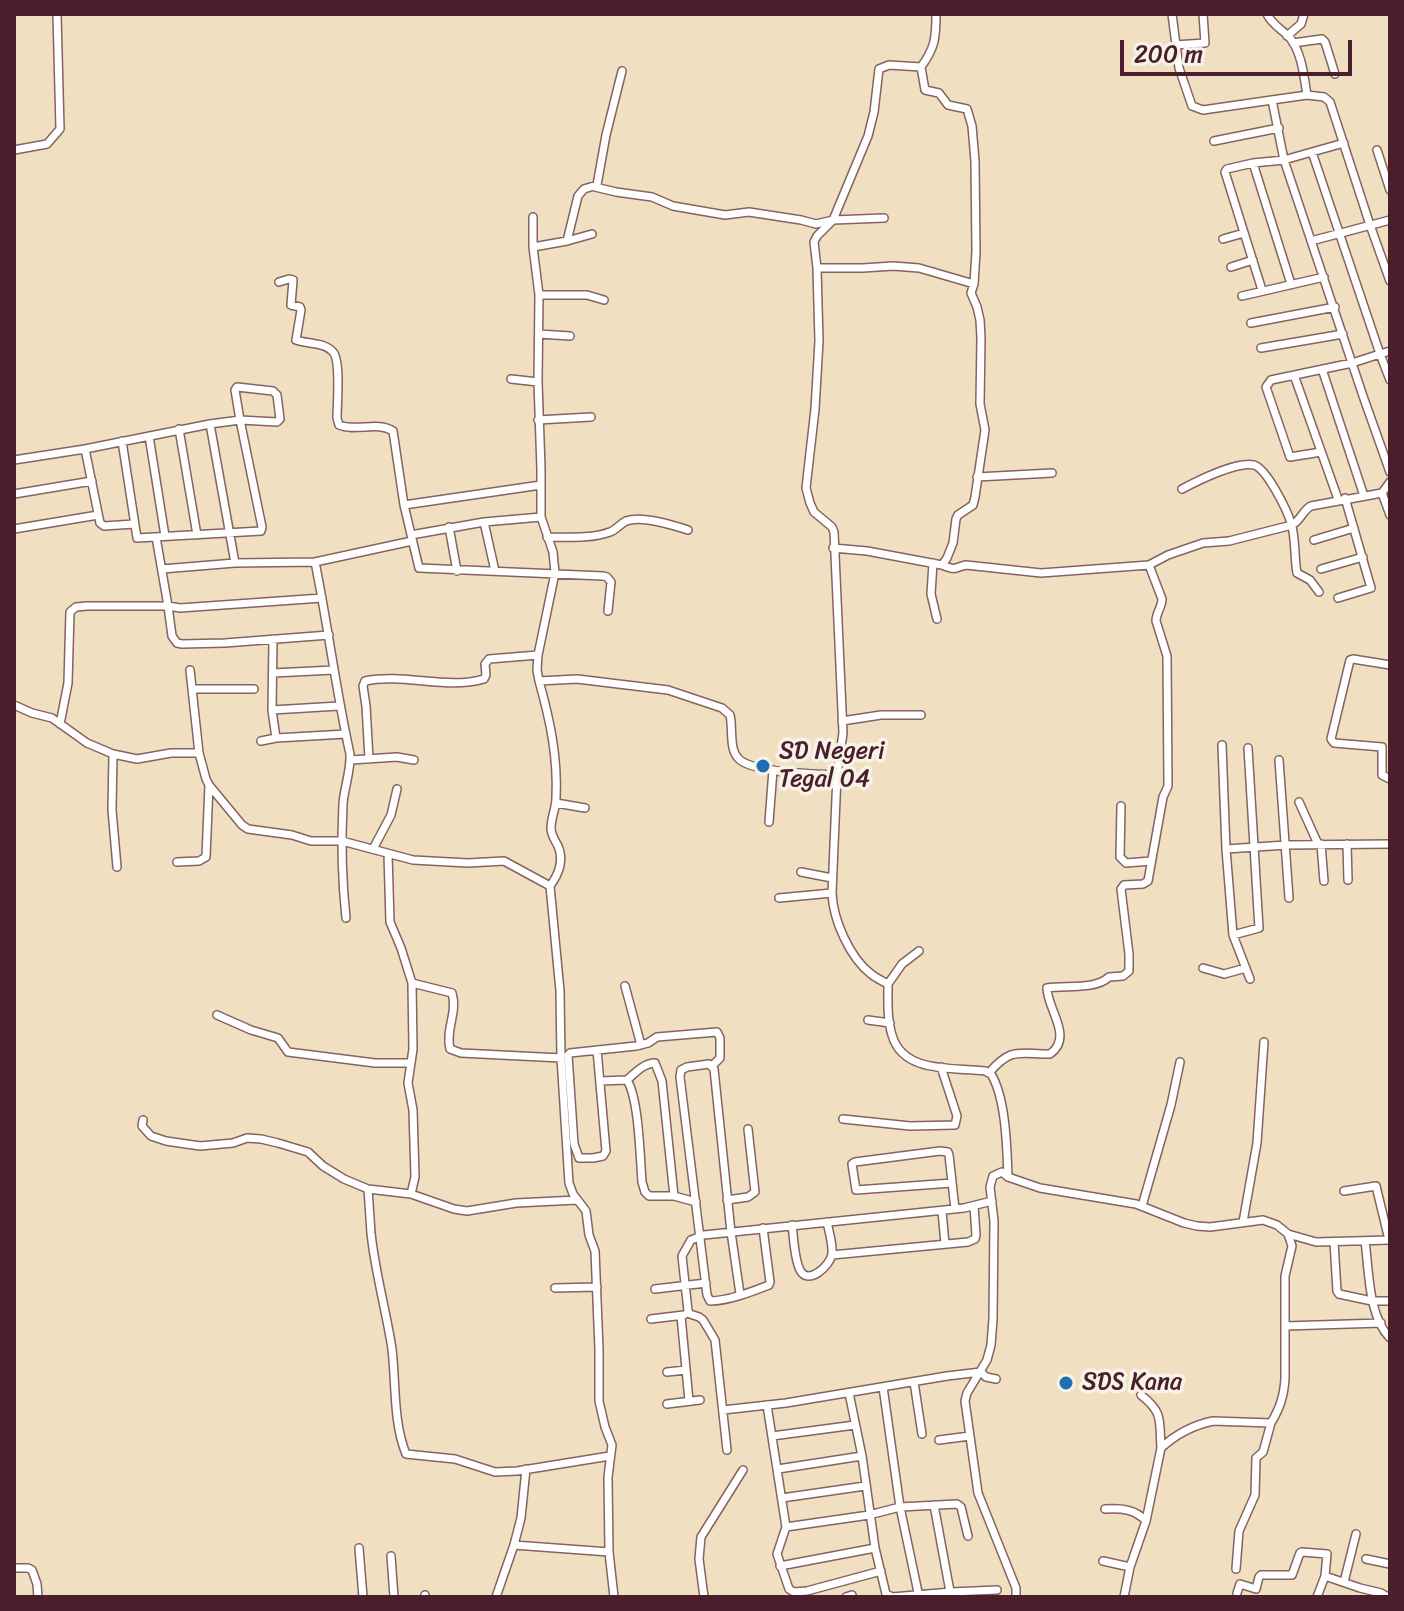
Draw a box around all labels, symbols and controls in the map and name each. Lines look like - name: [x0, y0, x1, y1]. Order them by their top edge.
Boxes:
- scale bar: [1124, 24, 1356, 74]
- text: 200 m: [1134, 33, 1203, 75]
- place label: SD Negeri Tegal 04: [779, 738, 885, 794]
- marker: SD Negeri Tegal 04: [754, 757, 772, 775]
- place label: SDS Kana: [1082, 1369, 1182, 1397]
- marker: SDS Kana: [1057, 1374, 1075, 1392]

